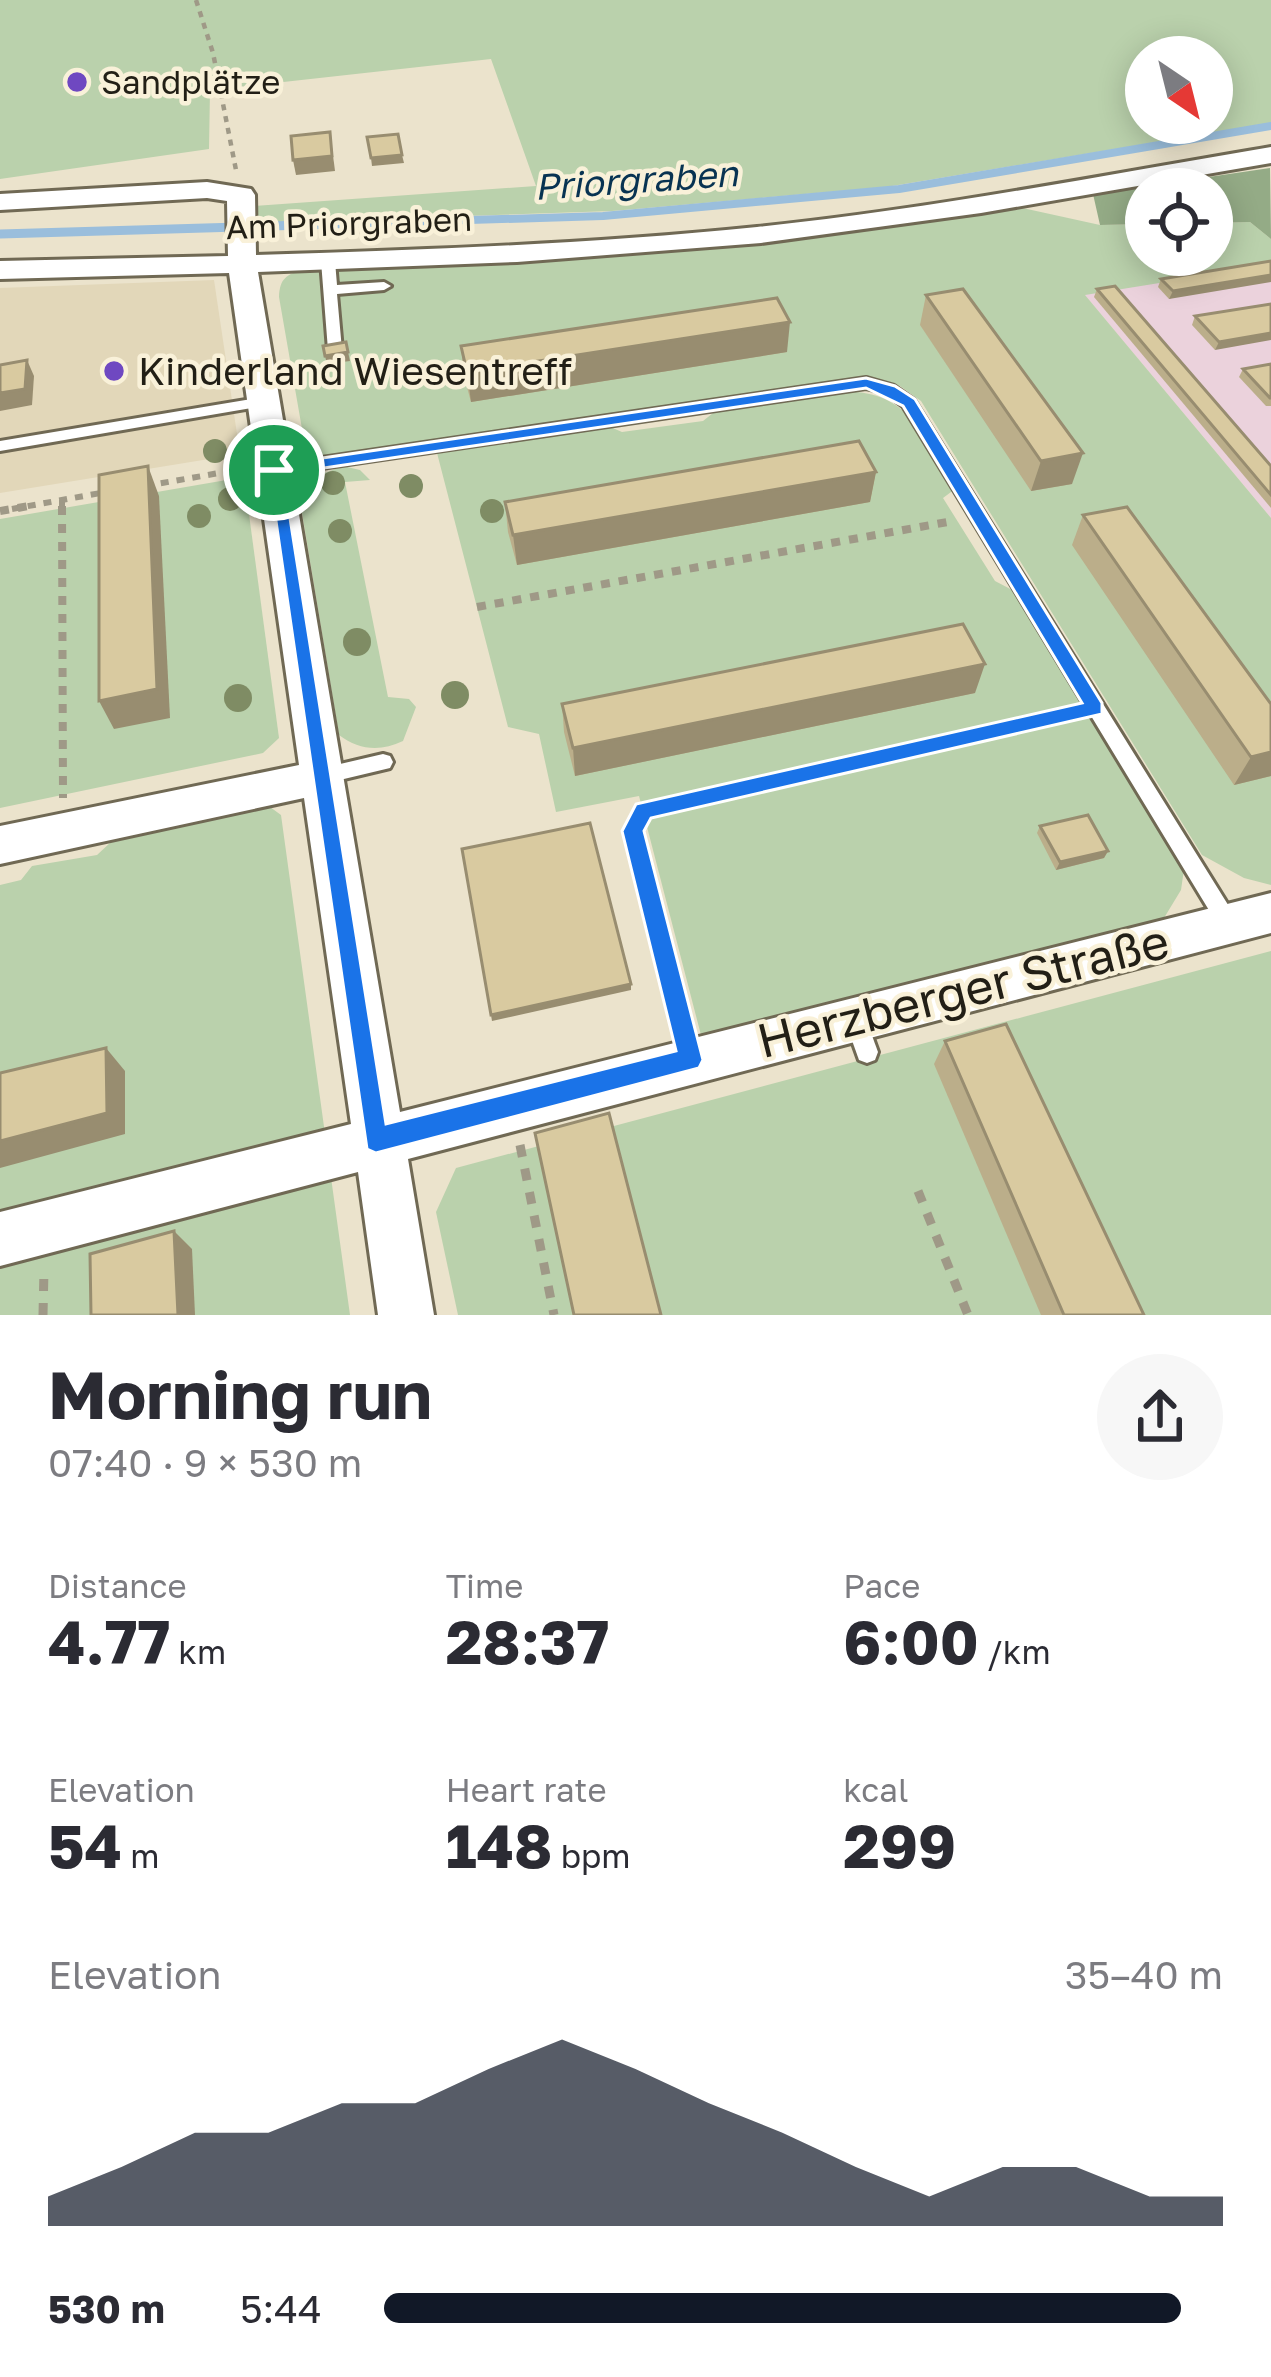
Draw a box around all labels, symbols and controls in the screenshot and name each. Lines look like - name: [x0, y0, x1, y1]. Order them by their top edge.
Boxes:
- north arrow: [1125, 36, 1233, 144]
- map controls: [1125, 36, 1233, 276]
- place label: Sandplätze: [101, 62, 280, 101]
- marker: Sandplätze: [64, 69, 90, 95]
- water label: Priorgraben: [533, 151, 741, 208]
- button: locate: [1125, 168, 1233, 276]
- street label: Am Priorgraben: [225, 199, 473, 246]
- place label: Kinderland Wiesentreff: [138, 347, 572, 394]
- marker: Kinderland Wiesentreff: [101, 358, 127, 384]
- pin: [223, 419, 325, 521]
- icon: arrive: [241, 437, 307, 503]
- street label: Herzberger Straße: [751, 911, 1174, 1069]
- text: Morning run: [48, 1354, 432, 1434]
- button: share: [1097, 1354, 1223, 1480]
- text: 07:40 · 9 × 530 m: [48, 1439, 362, 1486]
- text: Distance: [48, 1566, 187, 1605]
- text: Time: [446, 1566, 523, 1605]
- text: Pace: [843, 1566, 920, 1605]
- text: 4.77: [48, 1605, 170, 1677]
- text: 28:37: [446, 1605, 609, 1677]
- text: 6:00: [843, 1605, 979, 1677]
- text: km: [170, 1632, 226, 1671]
- text: /km: [979, 1632, 1051, 1671]
- text: Elevation: [48, 1770, 195, 1809]
- text: Heart rate: [446, 1770, 607, 1809]
- text: kcal: [843, 1770, 909, 1809]
- text: 54: [48, 1809, 122, 1881]
- text: 148: [446, 1809, 552, 1881]
- text: 299: [843, 1809, 956, 1881]
- text: m: [122, 1836, 160, 1875]
- text: bpm: [552, 1836, 631, 1875]
- text: Elevation: [48, 1951, 221, 1998]
- text: 35–40 m: [1065, 1951, 1223, 1998]
- text: 530 m: [48, 2285, 165, 2332]
- text: 5:44: [240, 2285, 322, 2332]

